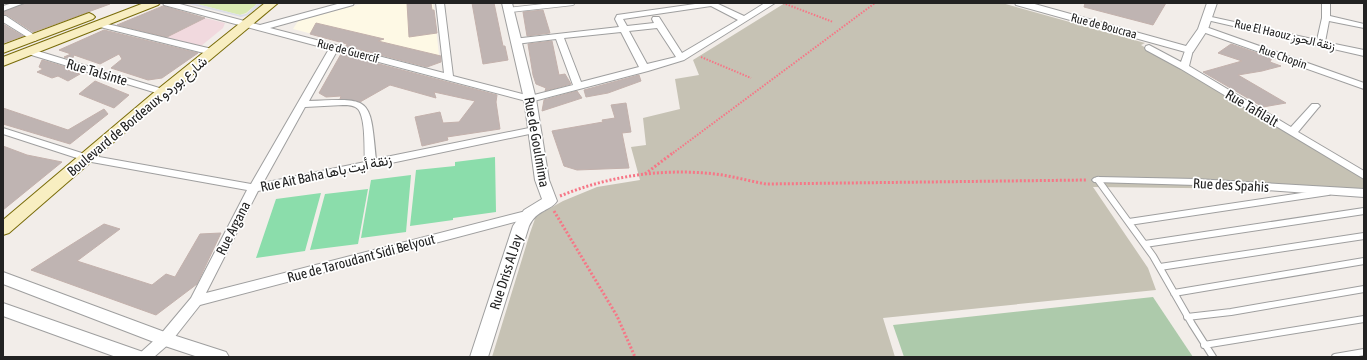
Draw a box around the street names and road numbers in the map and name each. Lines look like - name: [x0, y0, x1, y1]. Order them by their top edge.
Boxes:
- street label: Rue de Boucraa: [1069, 10, 1139, 42]
- street label: Rue El Haouz زنقة الحوز: [1233, 17, 1337, 54]
- street label: Rue de Guercif: [316, 36, 381, 66]
- street label: Rue Chopin: [1257, 42, 1309, 72]
- street label: Boulevard de Bordeaux شارع بوردو: [64, 53, 212, 182]
- street label: Rue Talsinte: [65, 55, 129, 89]
- street label: Rue Tafilalt: [1223, 86, 1281, 130]
- street label: Rue de Goulmima: [521, 96, 553, 188]
- street label: Rue Ait Baha زنقة أيت باها: [259, 151, 394, 196]
- street label: Rue des Spahis: [1193, 175, 1269, 195]
- street label: Rue Argana: [213, 198, 253, 258]
- street label: Rue de Taroudant Sidi Belyout: [285, 231, 437, 285]
- street label: Rue Driss Al Jay: [486, 232, 526, 312]

